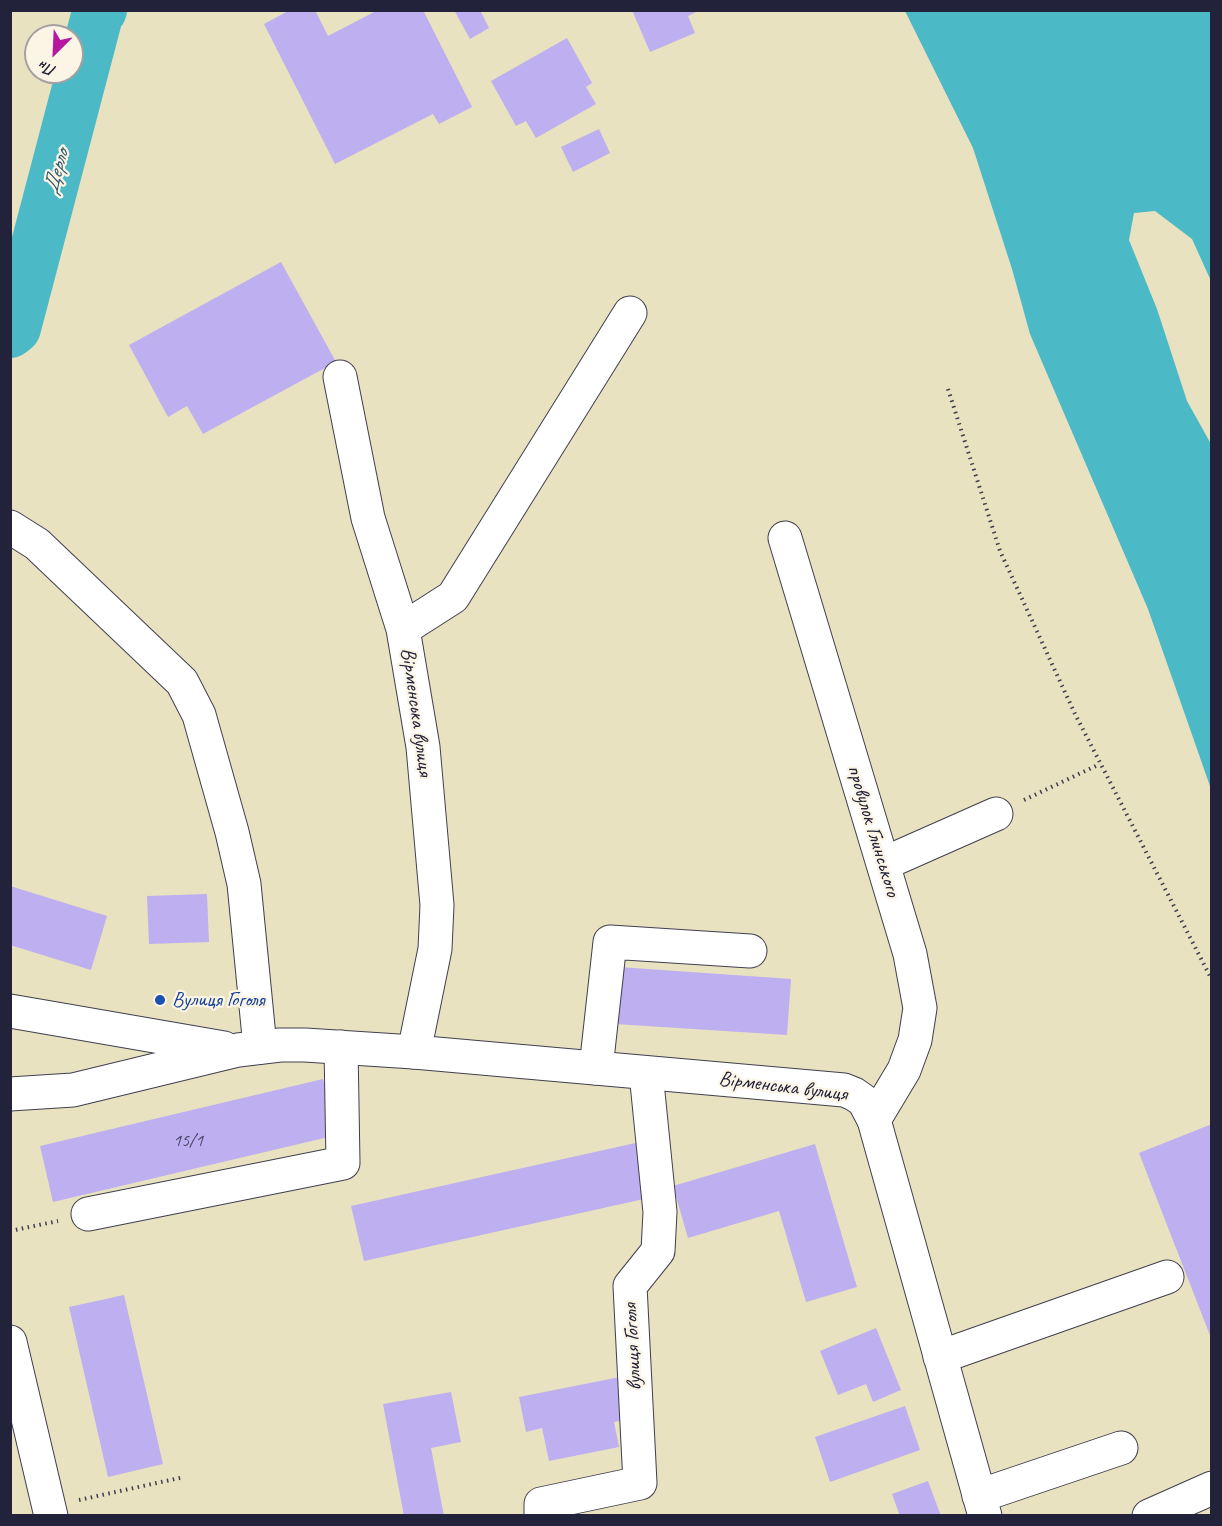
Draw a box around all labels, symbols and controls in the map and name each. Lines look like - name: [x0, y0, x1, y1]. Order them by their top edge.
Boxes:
- north arrow: [24, 24, 84, 84]
- text: Пн: [36, 56, 59, 81]
- water label: Дерло: [38, 147, 76, 197]
- street label: Вірменська вулиця: [395, 646, 437, 778]
- street label: провулок Глинського: [841, 762, 905, 900]
- place label: Вулиця Гоголя: [172, 987, 264, 1013]
- marker: Вулиця Гоголя: [153, 993, 167, 1007]
- street label: Вірменська вулиця: [717, 1067, 849, 1107]
- house number: 15/1: [173, 1130, 203, 1152]
- street label: вулиця Гоголя: [618, 1303, 648, 1391]

